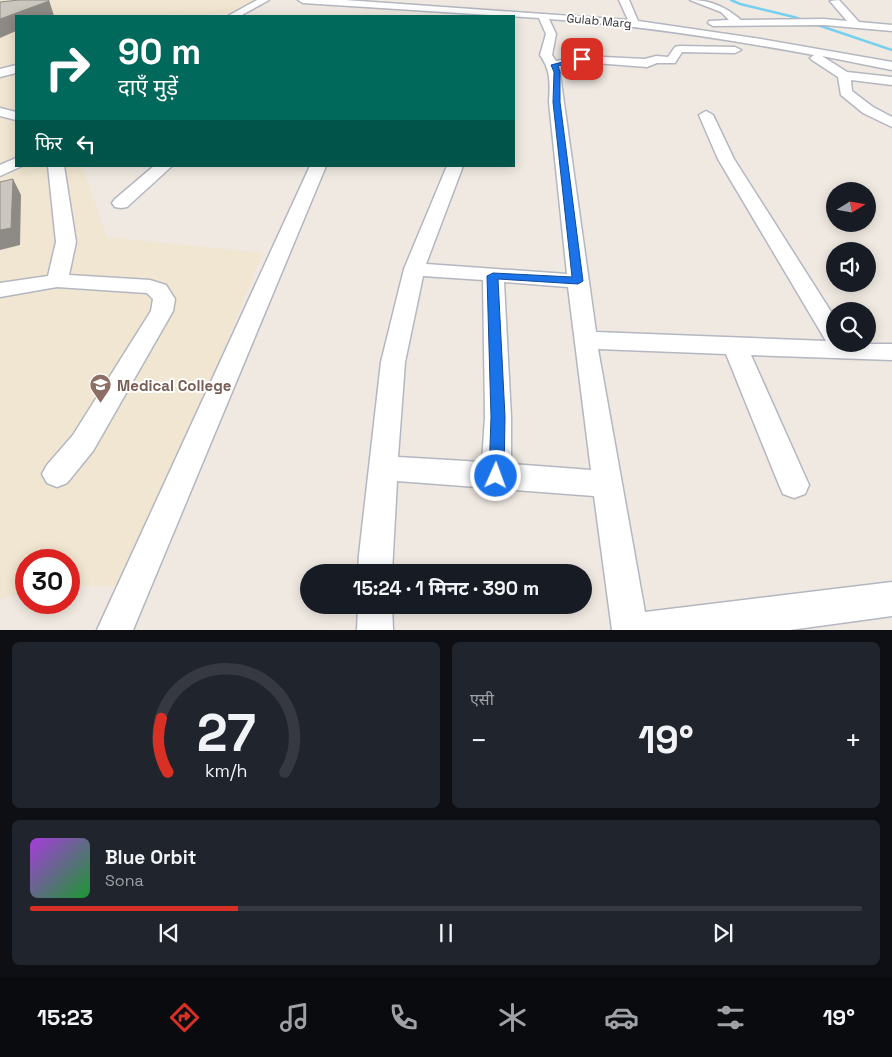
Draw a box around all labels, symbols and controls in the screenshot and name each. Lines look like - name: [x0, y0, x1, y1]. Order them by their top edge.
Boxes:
- street label: Gulab Marg: [566, 10, 632, 32]
- text: 90 m: [118, 30, 201, 74]
- icon: right: [35, 35, 100, 100]
- pin: [561, 38, 603, 80]
- icon: arrive: [568, 45, 596, 73]
- text: दाएँ मुड़ें: [118, 73, 178, 101]
- icon: left: [72, 130, 100, 158]
- text: फिर: [35, 131, 62, 156]
- north arrow: [826, 182, 876, 232]
- map controls: [826, 182, 876, 352]
- button: sound: [826, 242, 876, 292]
- button: search: [826, 302, 876, 352]
- school or university icon: Medical College: [89, 373, 113, 404]
- place label: Medical College: [117, 376, 232, 395]
- position arrow: [469, 449, 521, 501]
- speed limit sign: 30: [15, 549, 80, 614]
- text: 15:24 · 1 मिनट · 390 m: [353, 576, 539, 601]
- text: एसी: [470, 689, 494, 710]
- text: 27: [196, 700, 256, 766]
- text: 19°: [638, 716, 694, 764]
- text: −: [470, 722, 487, 758]
- text: +: [845, 722, 862, 758]
- text: km/h: [205, 759, 247, 782]
- text: Blue Orbit: [105, 845, 196, 870]
- text: Sona: [105, 870, 144, 891]
- icon: previous: [155, 919, 183, 947]
- icon: pause: [432, 919, 460, 947]
- icon: next: [709, 919, 737, 947]
- icon: directions: [167, 1000, 202, 1035]
- icon: music: [277, 1000, 312, 1035]
- icon: phone: [386, 1000, 421, 1035]
- icon: climate: [495, 1000, 530, 1035]
- icon: car: [604, 1000, 639, 1035]
- icon: filters: [713, 1000, 748, 1035]
- text: 15:23: [37, 1003, 93, 1031]
- text: 19°: [823, 1003, 855, 1031]

